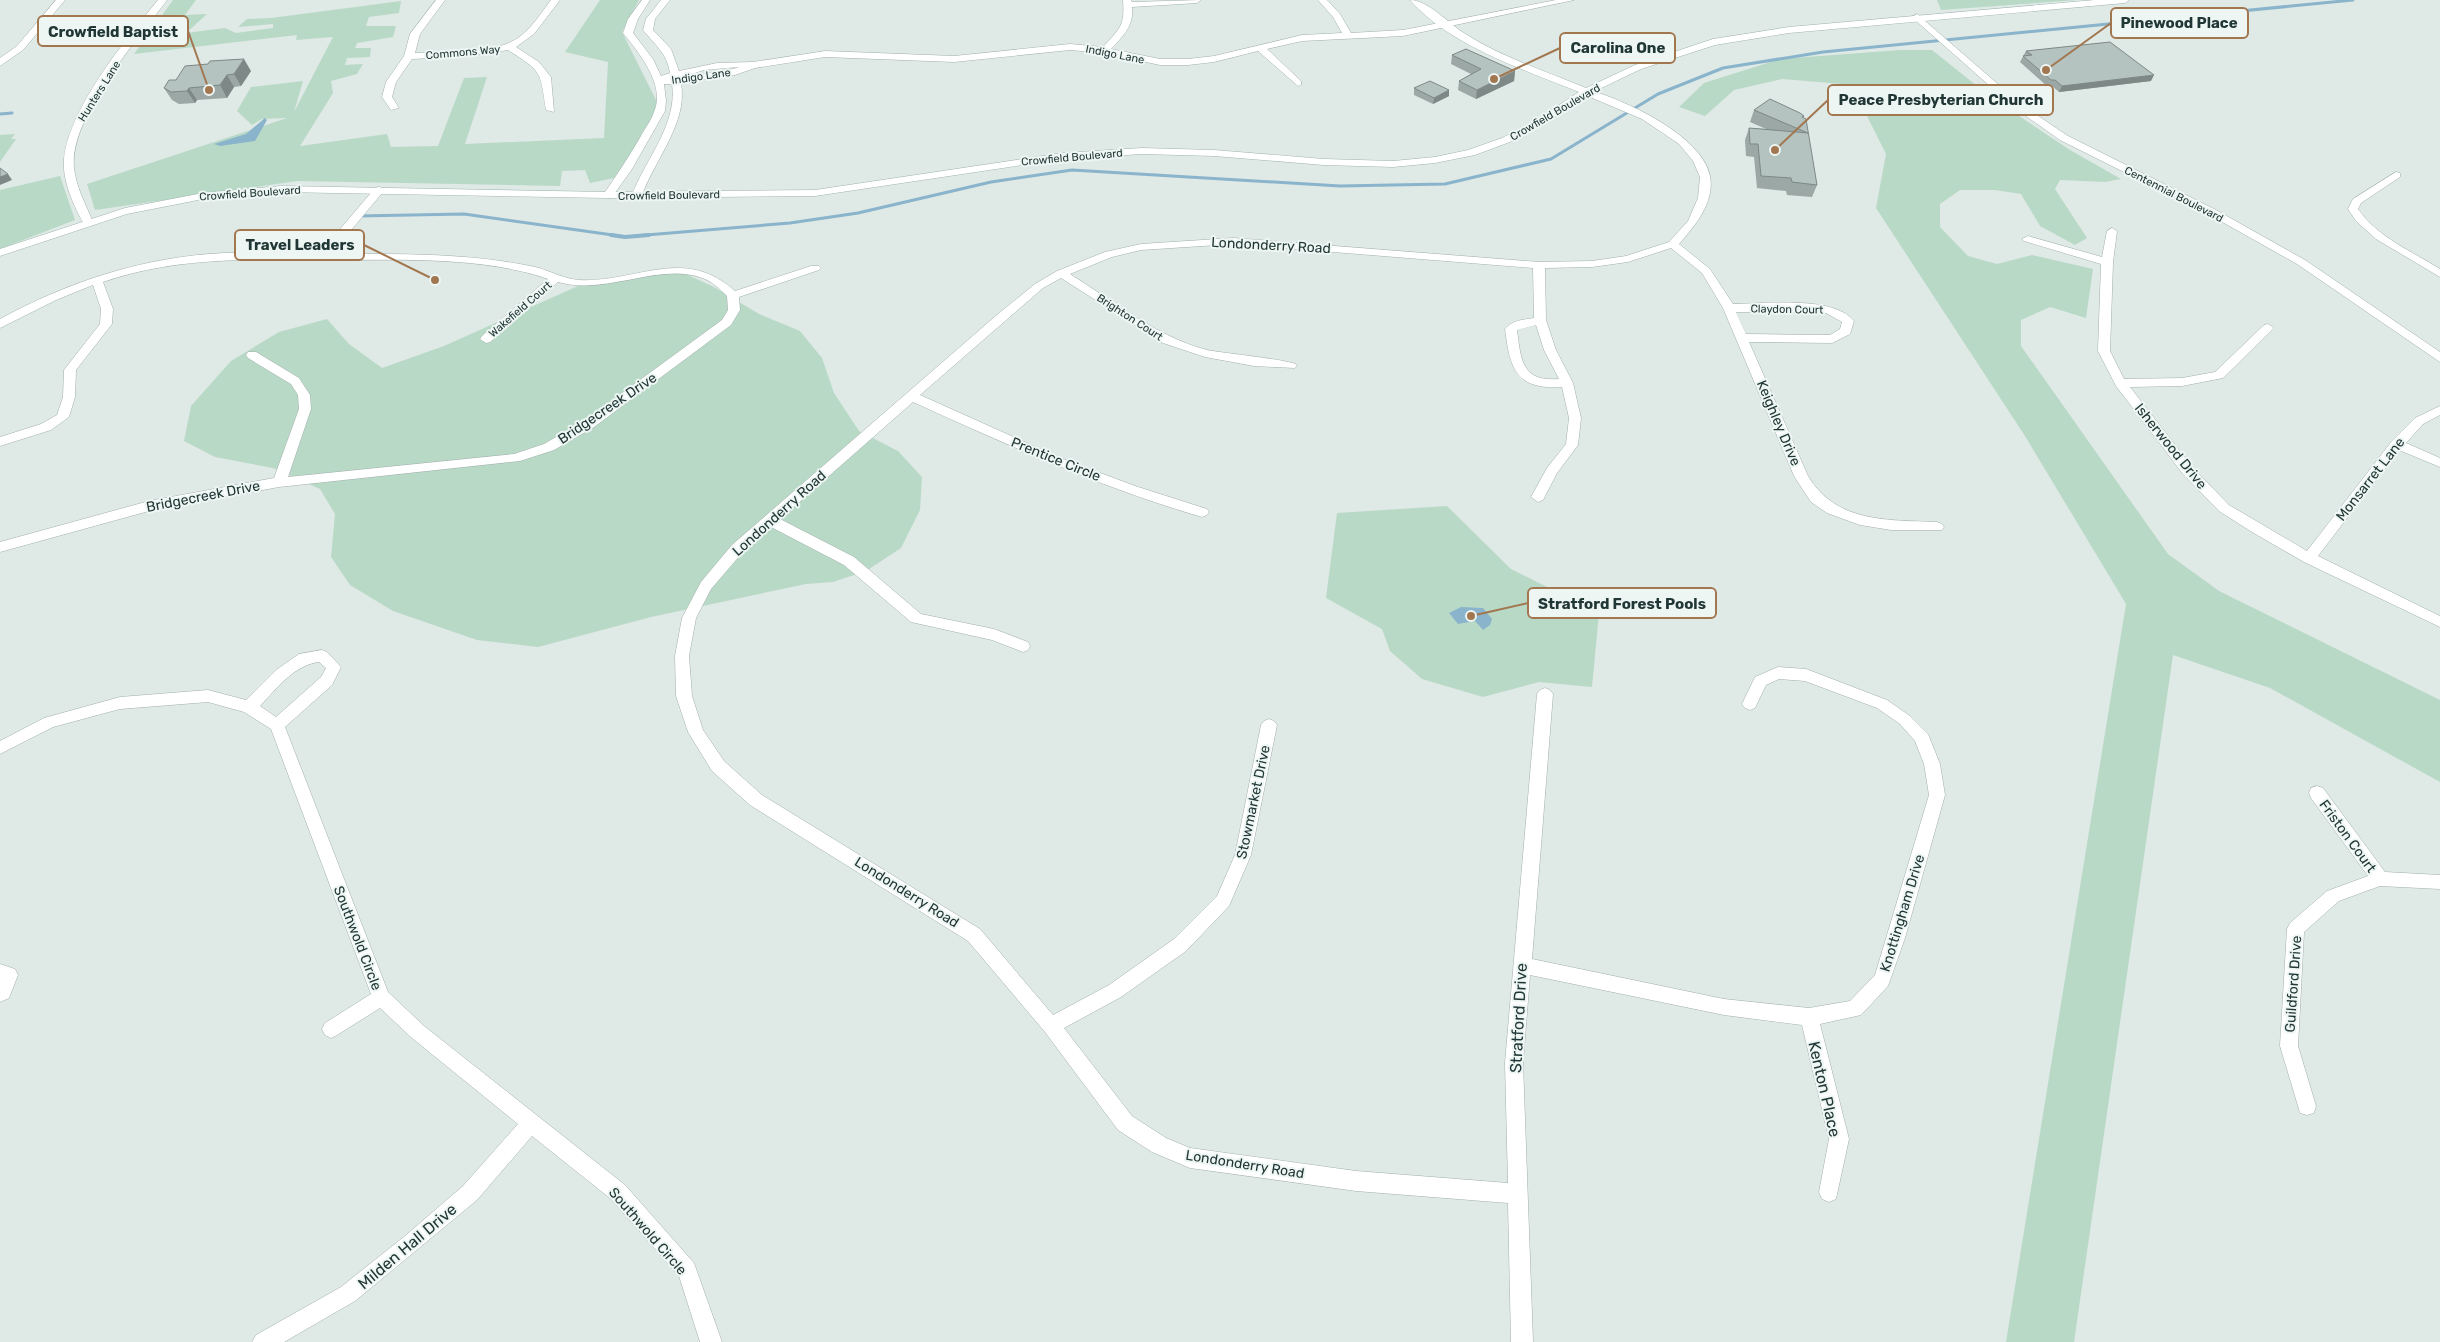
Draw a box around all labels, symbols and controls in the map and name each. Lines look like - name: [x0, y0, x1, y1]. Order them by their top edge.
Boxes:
- callout: Pinewood Place: [2111, 8, 2248, 38]
- text: Pinewood Place: [2120, 14, 2238, 32]
- callout: Crowfield Baptist: [38, 16, 188, 46]
- text: Crowfield Baptist: [48, 23, 178, 41]
- callout: Carolina One: [1560, 33, 1675, 63]
- text: Carolina One: [1571, 39, 1665, 57]
- street label: Indigo Lane: [1084, 42, 1145, 67]
- street label: Commons Way: [425, 43, 501, 62]
- street label: Hunters Lane: [76, 59, 123, 124]
- street label: Indigo Lane: [671, 66, 731, 87]
- street label: Crowfield Boulevard: [1508, 81, 1603, 144]
- callout: Peace Presbyterian Church: [1828, 85, 2053, 115]
- text: Peace Presbyterian Church: [1839, 91, 2043, 109]
- street label: Crowfield Boulevard: [1021, 147, 1123, 168]
- street label: Centennial Boulevard: [2122, 164, 2225, 225]
- street label: Crowfield Boulevard: [199, 183, 301, 204]
- street label: Crowfield Boulevard: [618, 188, 720, 203]
- callout: Travel Leaders: [235, 230, 364, 260]
- street label: Londonderry Road: [1211, 234, 1331, 257]
- text: Travel Leaders: [245, 236, 355, 254]
- street label: Wakefield Court: [486, 278, 555, 340]
- street label: Brighton Court: [1094, 291, 1166, 344]
- street label: Claydon Court: [1750, 302, 1824, 317]
- street label: Bridgecreek Drive: [555, 369, 660, 448]
- street label: Keighley Drive: [1753, 378, 1804, 469]
- street label: Isherwood Drive: [2131, 400, 2210, 493]
- street label: Prentice Circle: [1009, 434, 1103, 485]
- street label: Monsarret Lane: [2332, 434, 2408, 525]
- street label: Londonderry Road: [729, 467, 830, 560]
- street label: Bridgecreek Drive: [145, 477, 262, 516]
- callout: Stratford Forest Pools: [1528, 588, 1716, 618]
- text: Stratford Forest Pools: [1538, 595, 1706, 613]
- street label: Stowmarket Drive: [1233, 743, 1274, 861]
- street label: Friston Court: [2315, 797, 2380, 876]
- street label: Knottingham Drive: [1877, 852, 1928, 974]
- street label: Londonderry Road: [851, 853, 962, 931]
- street label: Southwold Circle: [330, 884, 385, 993]
- street label: Guildford Drive: [2282, 935, 2305, 1033]
- street label: Stratford Drive: [1506, 962, 1531, 1074]
- street label: Kenton Place: [1804, 1039, 1845, 1139]
- street label: Londonderry Road: [1184, 1147, 1305, 1182]
- street label: Southwold Circle: [605, 1184, 690, 1279]
- street label: Milden Hall Drive: [354, 1200, 461, 1293]

